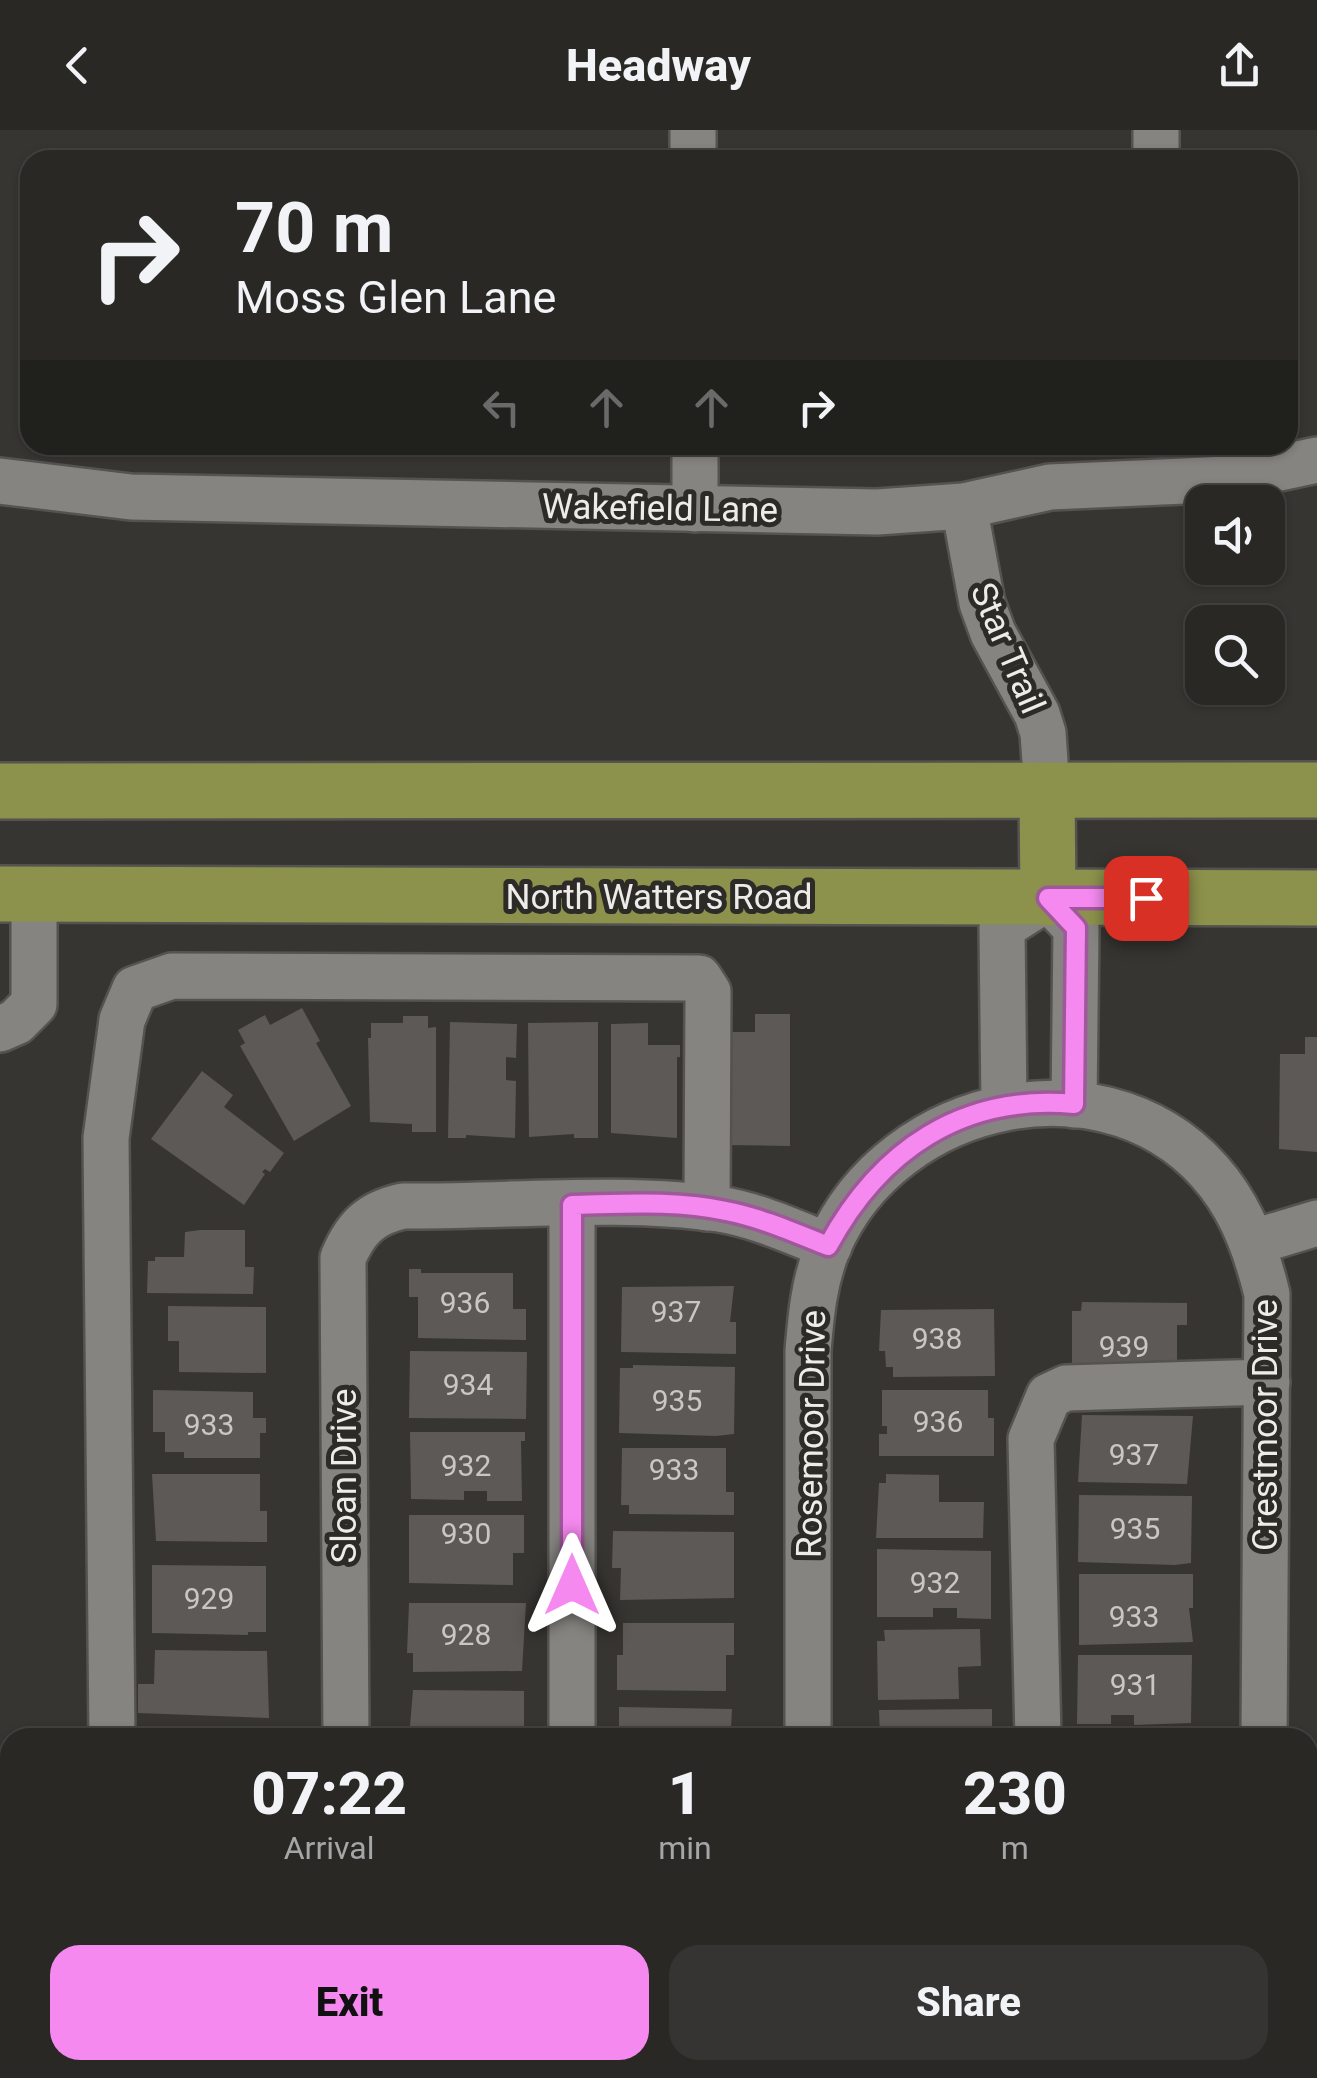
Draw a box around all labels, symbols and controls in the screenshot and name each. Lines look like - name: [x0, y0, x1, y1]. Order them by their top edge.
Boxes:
- icon: back: [50, 38, 105, 93]
- icon: share: [1212, 38, 1267, 93]
- text: Headway: [566, 39, 751, 92]
- text: 70 m: [235, 187, 393, 269]
- icon: right: [70, 190, 200, 320]
- text: Moss Glen Lane: [235, 271, 556, 324]
- icon: left: [474, 380, 529, 435]
- icon: ahead: [579, 380, 634, 435]
- icon: ahead: [684, 380, 739, 435]
- icon: right: [789, 380, 844, 435]
- map controls: [1185, 485, 1285, 705]
- button: sound: [1185, 485, 1285, 585]
- street label: Wakefield Lane: [542, 486, 778, 531]
- street label: Star Trail: [962, 577, 1053, 720]
- button: search: [1185, 605, 1285, 705]
- pin: [1104, 856, 1189, 941]
- icon: arrive: [1119, 871, 1174, 926]
- street label: North Watters Road: [506, 877, 812, 918]
- house number: 936: [440, 1285, 490, 1320]
- house number: 937: [651, 1294, 701, 1329]
- street label: Crestmoor Drive: [1245, 1299, 1286, 1551]
- street label: Rosemoor Drive: [789, 1310, 834, 1558]
- house number: 938: [912, 1321, 962, 1356]
- house number: 939: [1099, 1329, 1149, 1364]
- house number: 934: [443, 1367, 493, 1402]
- house number: 935: [652, 1383, 702, 1418]
- street label: Sloan Drive: [324, 1389, 365, 1563]
- house number: 936: [913, 1404, 963, 1439]
- house number: 933: [184, 1407, 234, 1442]
- house number: 937: [1109, 1437, 1159, 1472]
- house number: 932: [441, 1448, 491, 1483]
- house number: 933: [649, 1452, 699, 1487]
- house number: 935: [1110, 1511, 1160, 1546]
- house number: 930: [441, 1516, 491, 1551]
- position arrow: [520, 1533, 624, 1637]
- house number: 932: [910, 1565, 960, 1600]
- house number: 929: [184, 1581, 234, 1616]
- house number: 933: [1109, 1599, 1159, 1634]
- house number: 928: [441, 1617, 491, 1652]
- house number: 931: [1110, 1667, 1160, 1702]
- text: 07:22: [251, 1758, 407, 1829]
- text: 1: [668, 1758, 702, 1829]
- text: 230: [963, 1758, 1067, 1829]
- text: Arrival: [284, 1829, 375, 1867]
- text: min: [658, 1829, 712, 1867]
- text: m: [1001, 1829, 1029, 1867]
- button: Exit: [50, 1945, 649, 2060]
- button: Share: [669, 1945, 1268, 2060]

